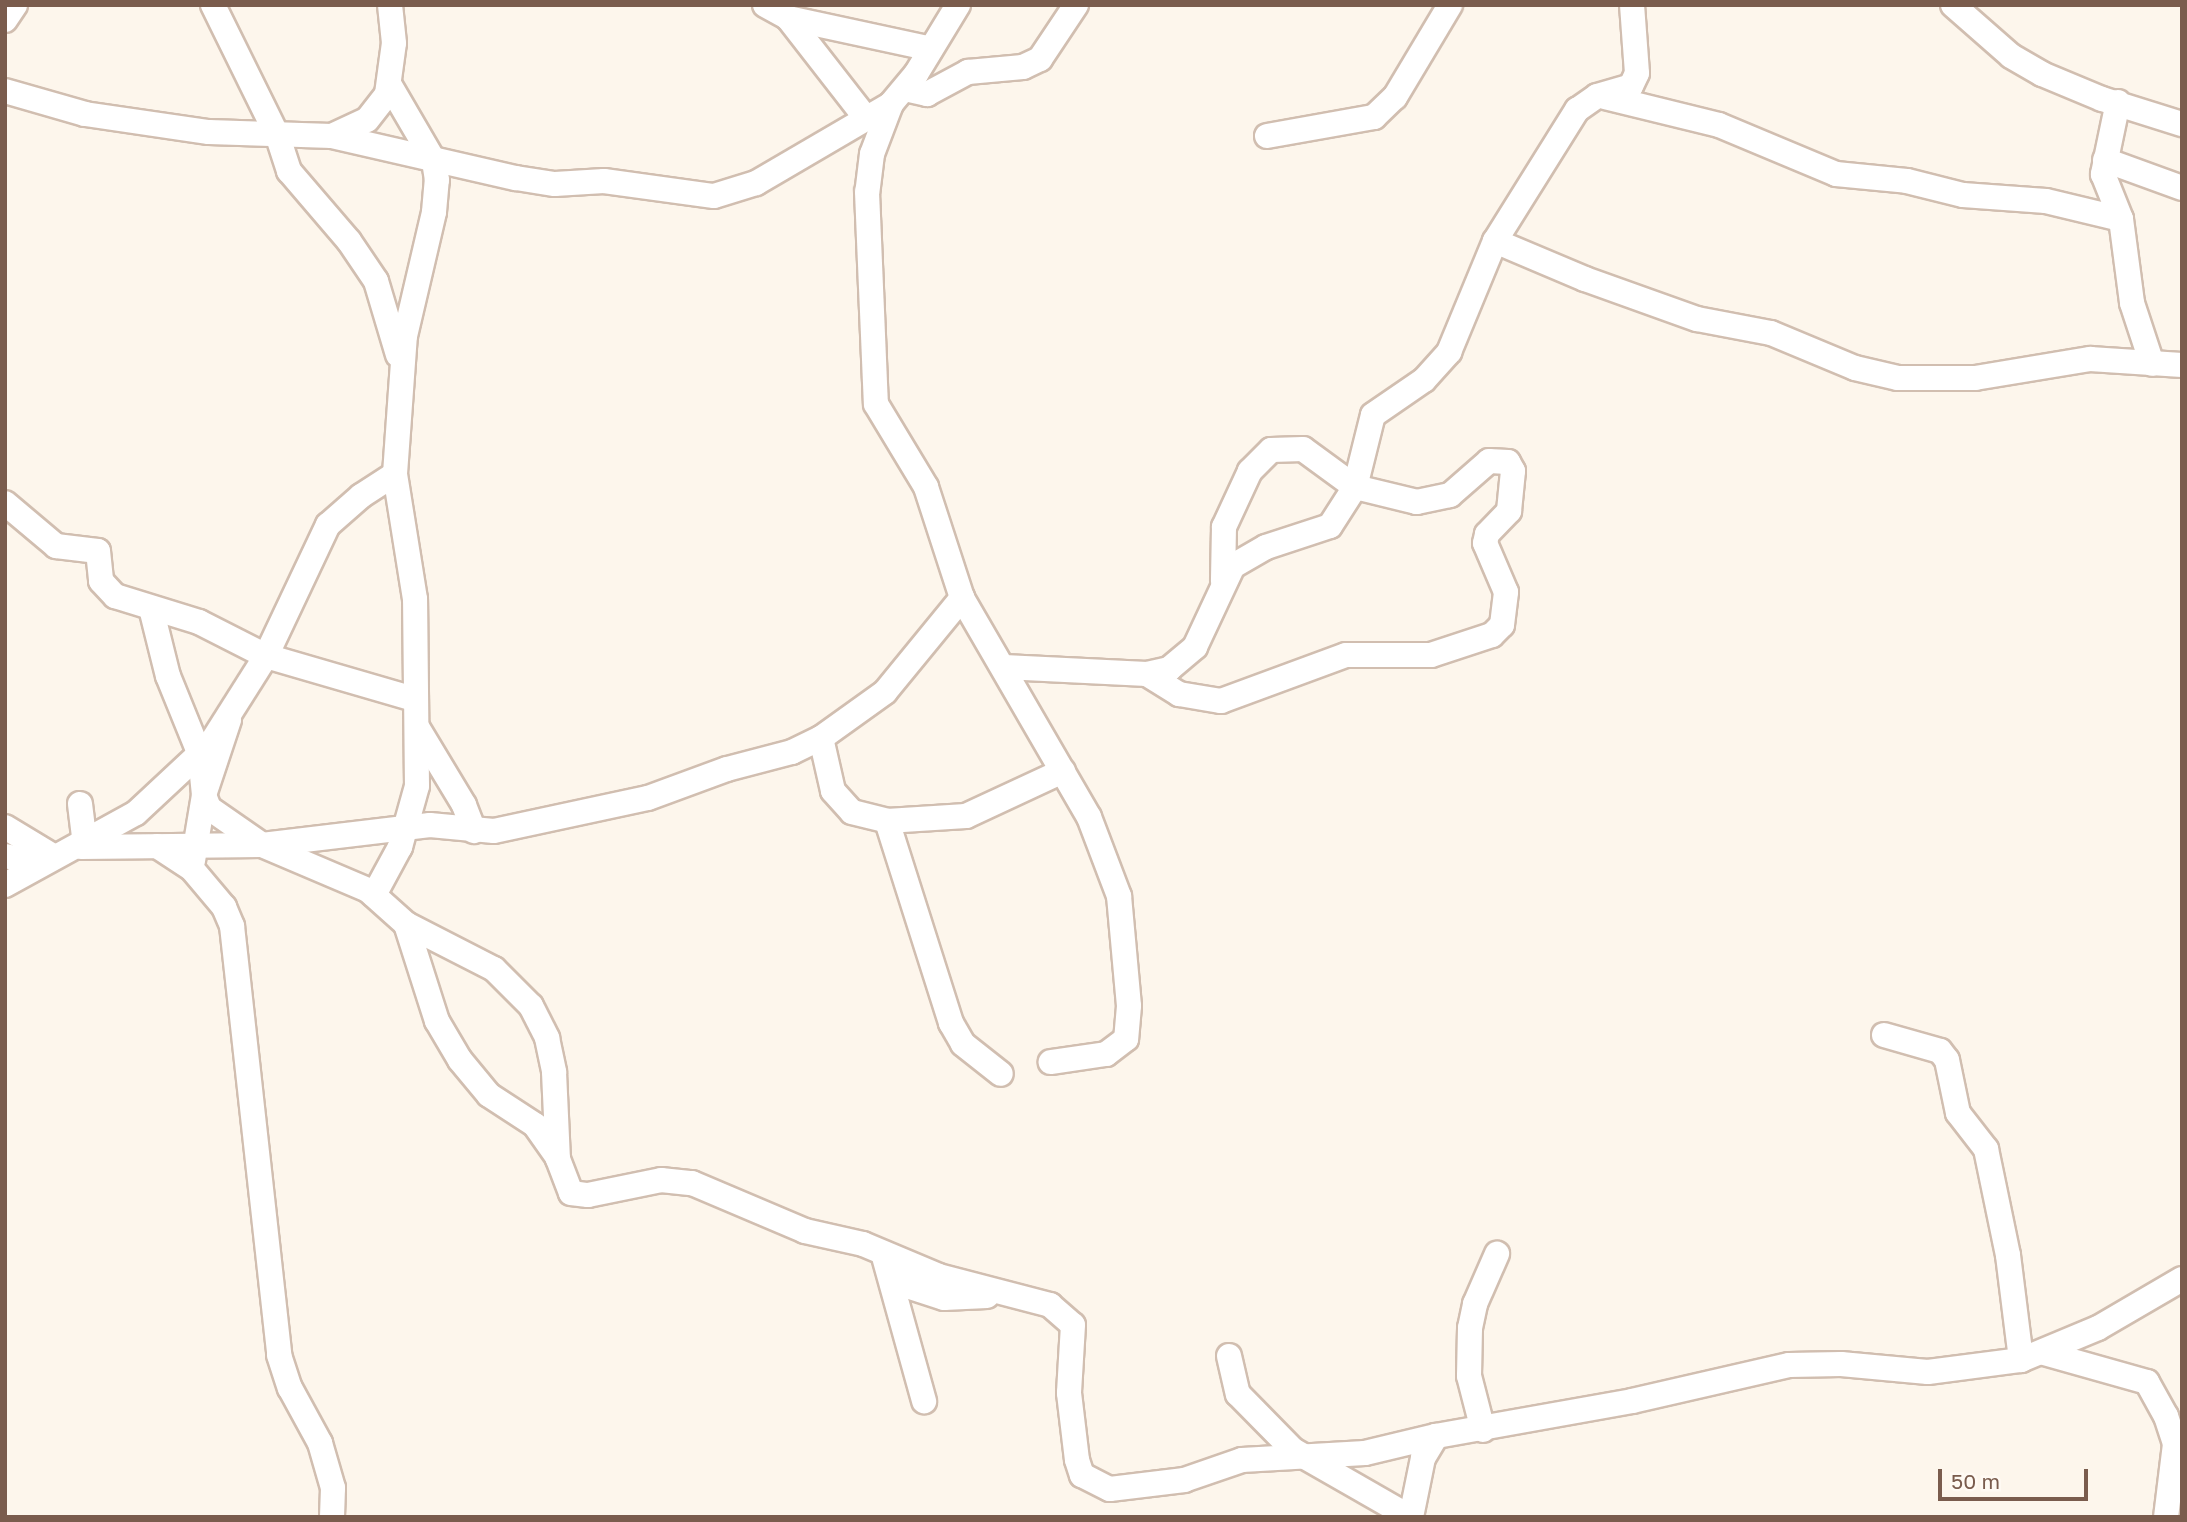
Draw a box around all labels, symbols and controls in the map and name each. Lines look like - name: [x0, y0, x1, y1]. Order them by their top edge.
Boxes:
- scale bar: [1942, 1456, 2092, 1500]
- text: 50 m: [1951, 1468, 2000, 1494]

